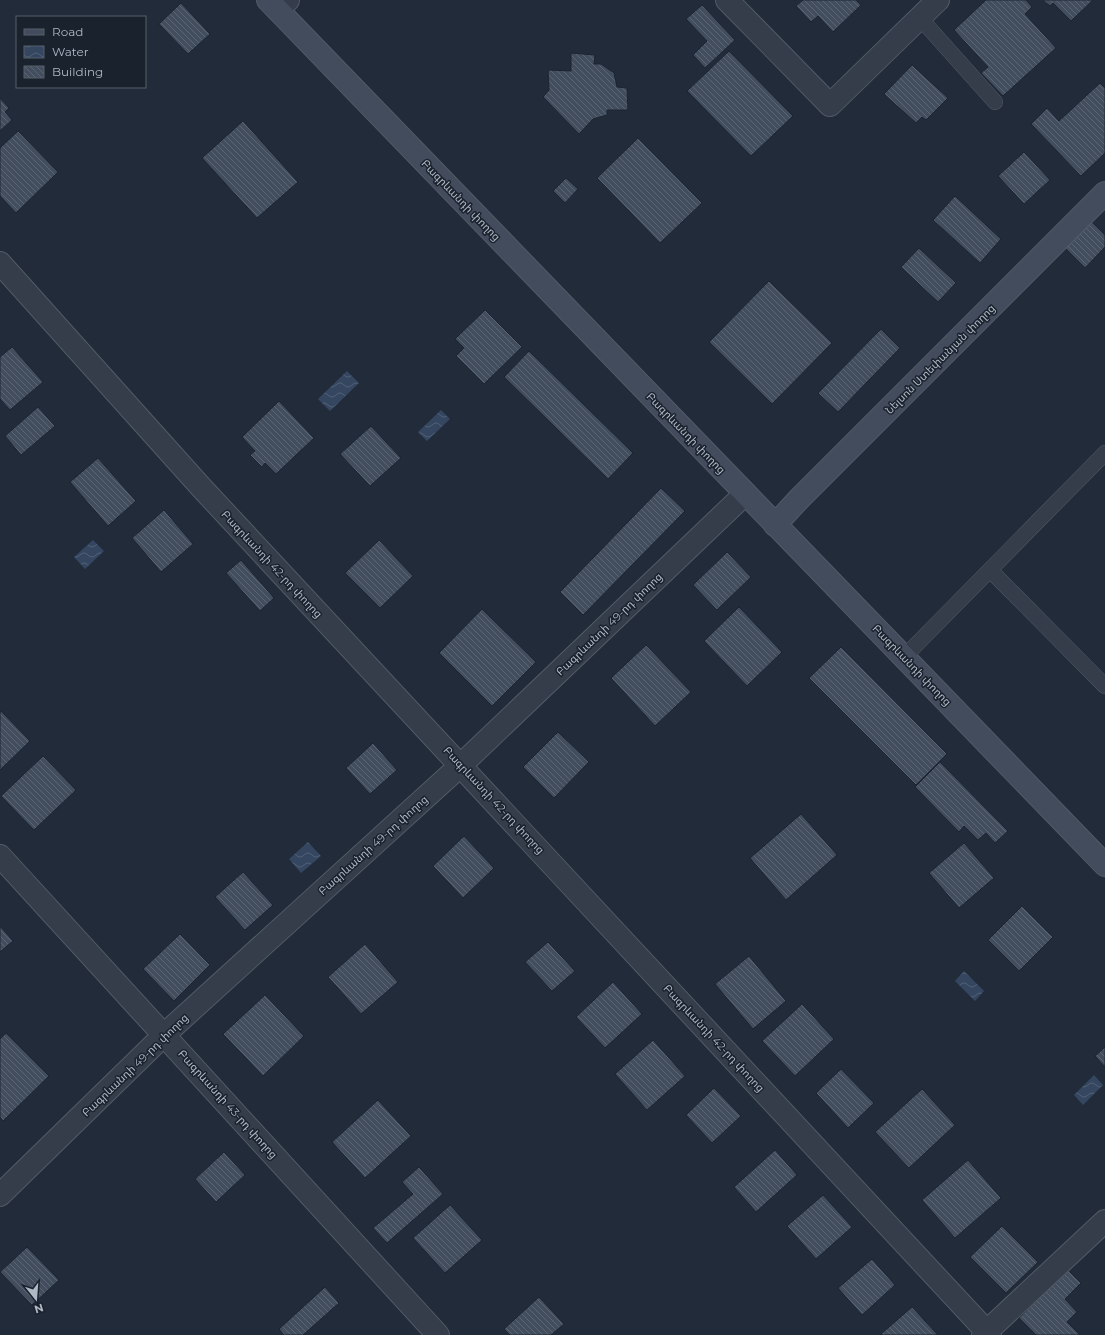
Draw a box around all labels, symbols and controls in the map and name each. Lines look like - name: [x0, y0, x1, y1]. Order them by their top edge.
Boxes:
- legend: [16, 16, 146, 88]
- text: Road: [52, 24, 83, 39]
- text: Water: [52, 44, 89, 59]
- text: Building: [52, 64, 103, 79]
- street label: Բագրևանդի փողոց: [419, 156, 503, 244]
- street label: Նելսոն Ստեփանյան փողոց: [882, 301, 998, 417]
- street label: Բագրևանդի փողոց: [644, 389, 728, 477]
- street label: Բագրևանդի 42-րդ փողոց: [218, 507, 326, 621]
- street label: Բագրևանդի 49-րդ փողոց: [553, 569, 665, 679]
- street label: Բագրևանդի փողոց: [870, 621, 954, 709]
- street label: Բագրևանդի 42-րդ փողոց: [440, 743, 548, 857]
- street label: Բագրևանդի 49-րդ փողոց: [315, 792, 431, 898]
- street label: Բագրևանդի 42-րդ փողոց: [660, 981, 768, 1095]
- street label: Բագրևանդի 49-րդ փողոց: [79, 1010, 191, 1120]
- street label: Բագրևանդի 43-րդ փողոց: [175, 1047, 281, 1161]
- north arrow: [16, 1279, 56, 1319]
- text: N: [33, 1301, 45, 1317]

